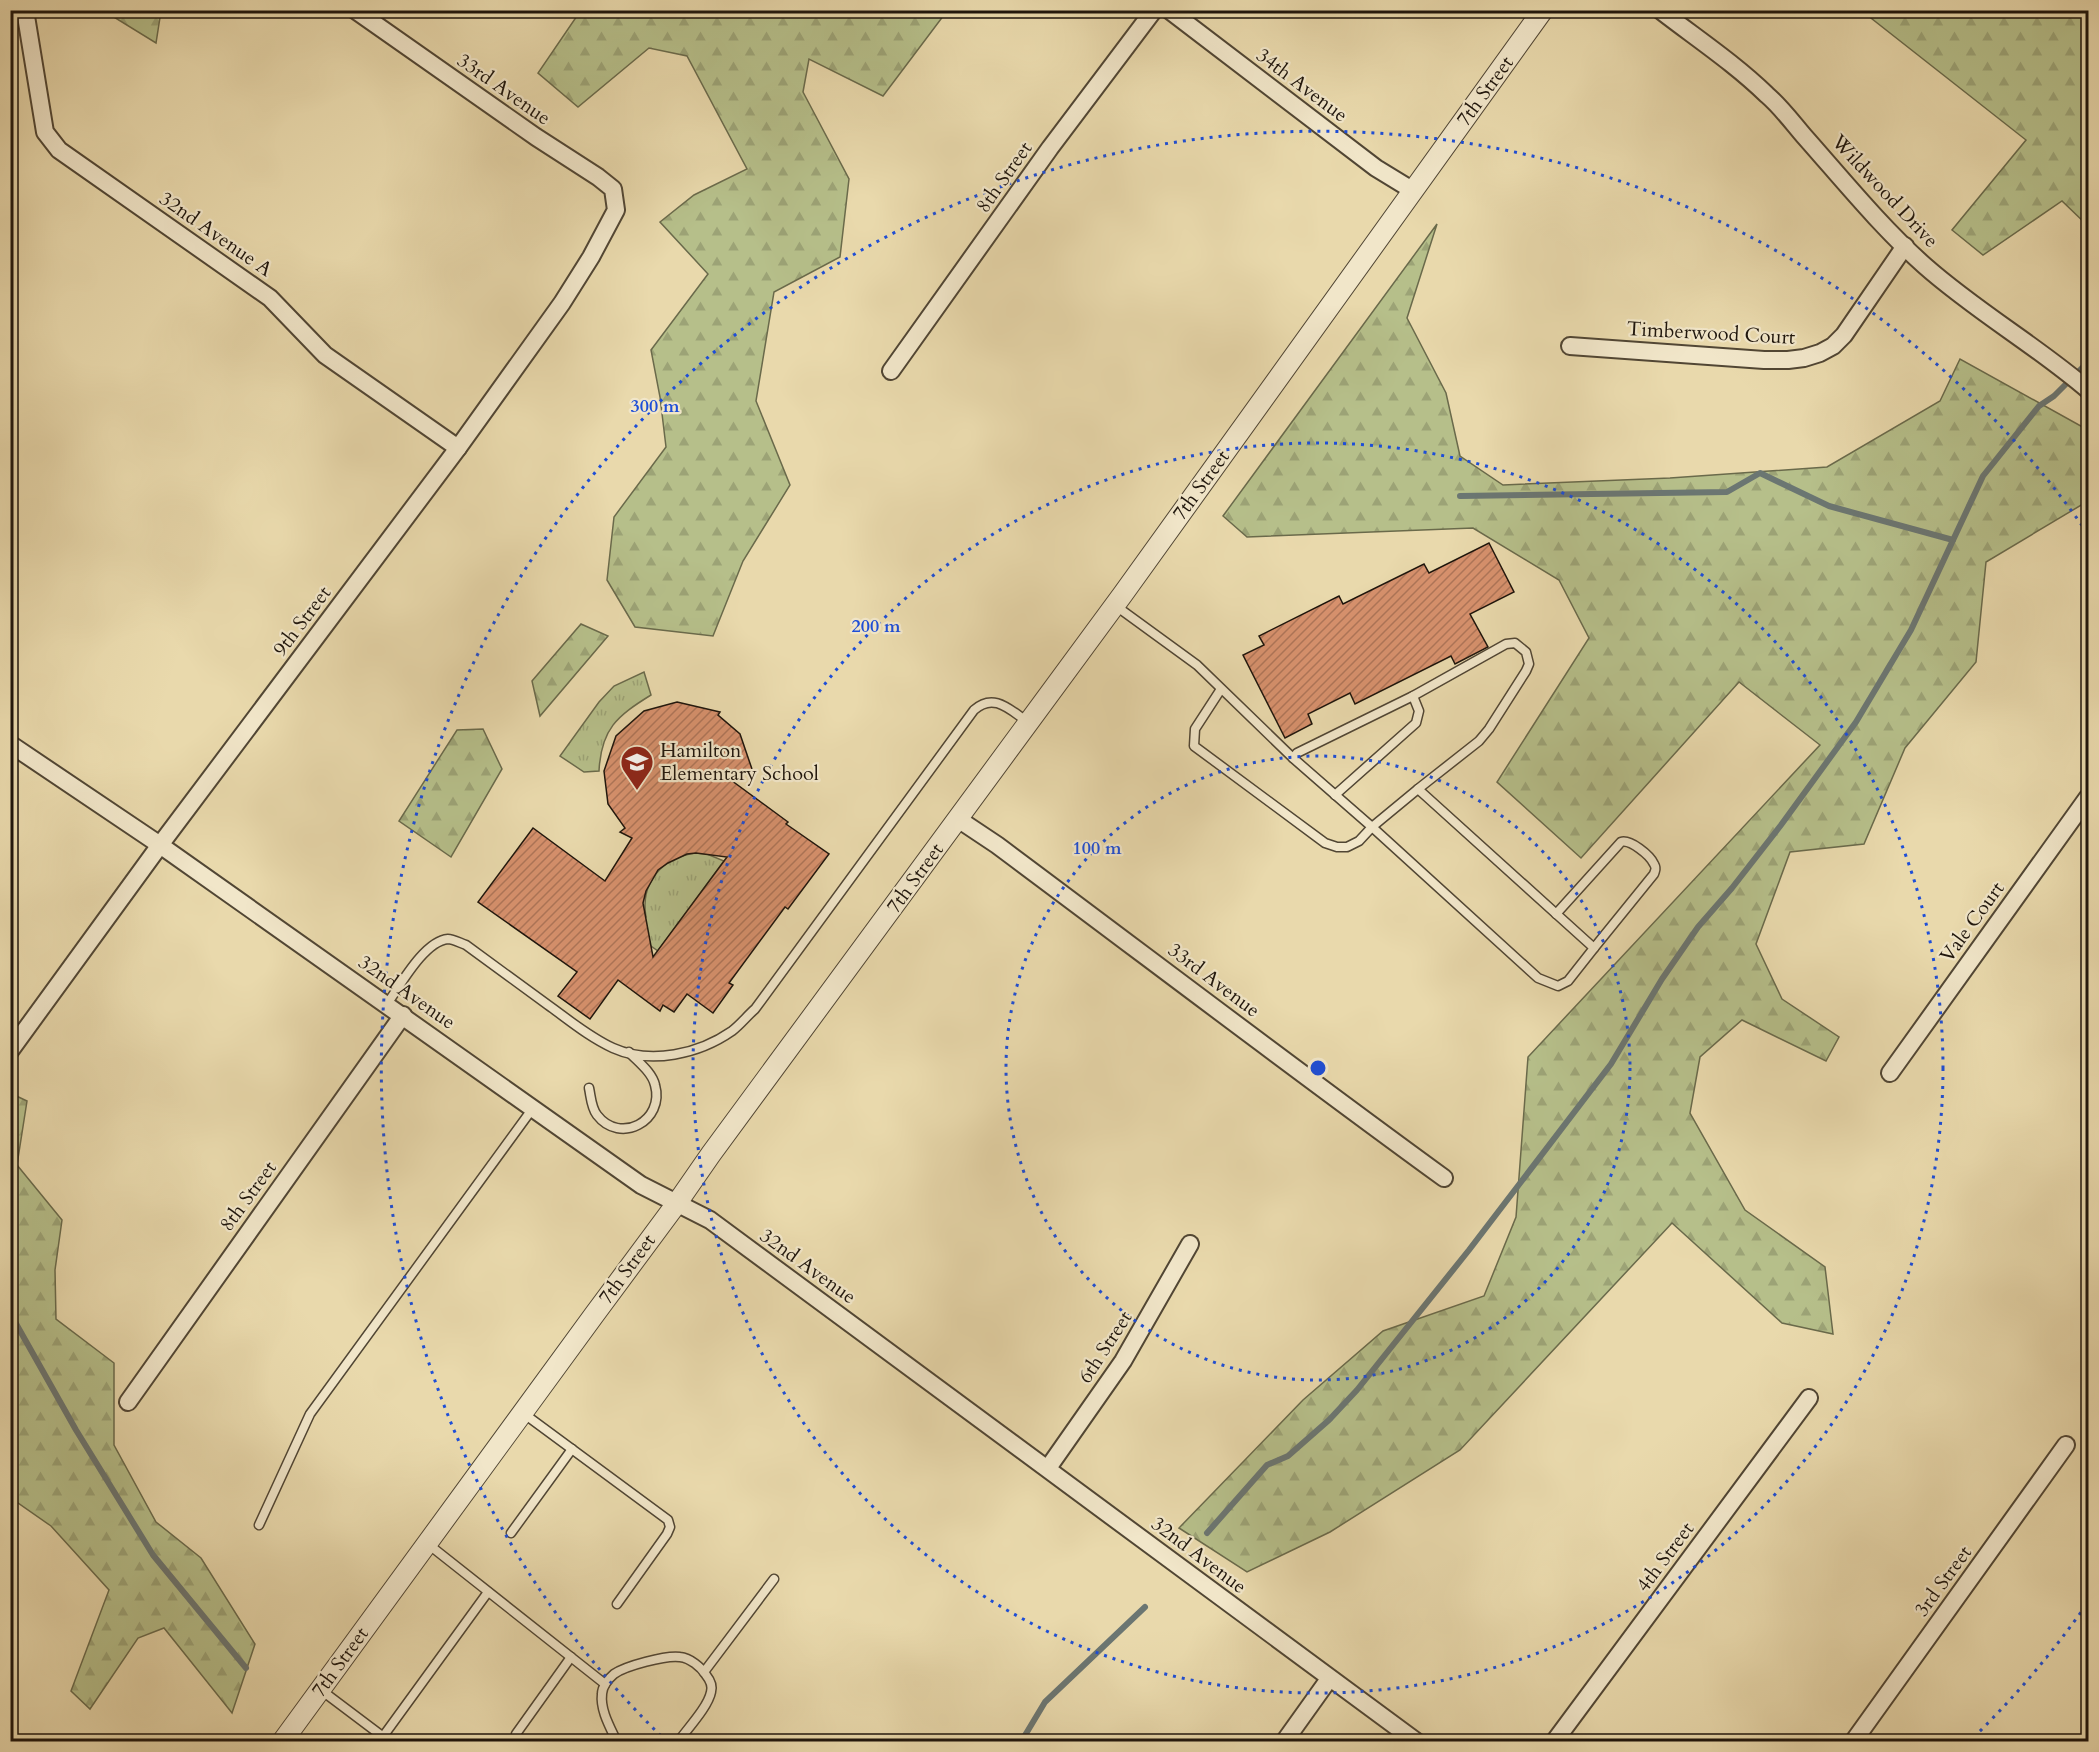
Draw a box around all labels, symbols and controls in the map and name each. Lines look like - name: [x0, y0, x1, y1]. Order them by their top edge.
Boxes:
- street label: 34th Avenue: [1251, 42, 1353, 128]
- street label: 33rd Avenue: [452, 47, 556, 131]
- street label: 7th Street: [1450, 50, 1520, 132]
- street label: Wildwood Drive: [1825, 128, 1944, 253]
- street label: 8th Street: [970, 136, 1039, 218]
- street label: 32nd Avenue A: [154, 185, 279, 283]
- street label: Timberwood Court: [1626, 315, 1797, 351]
- text: 300 m: [630, 394, 680, 419]
- street label: 7th Street: [1166, 444, 1236, 526]
- street label: 9th Street: [267, 580, 338, 661]
- text: 200 m: [851, 614, 901, 639]
- place label: Hamilton Elementary School: [660, 737, 819, 787]
- school or university icon: Hamilton Elementary School: [619, 744, 655, 791]
- text: 100 m: [1072, 836, 1122, 861]
- street label: 7th Street: [880, 837, 950, 919]
- street label: Vale Court: [1934, 876, 2011, 968]
- street label: 33rd Avenue: [1162, 937, 1266, 1023]
- street label: 32nd Avenue: [353, 949, 461, 1035]
- centre of rings: [1308, 1058, 1328, 1078]
- street label: 8th Street: [213, 1155, 283, 1237]
- street label: 32nd Avenue: [754, 1222, 862, 1310]
- street label: 7th Street: [592, 1228, 662, 1310]
- street label: 6th Street: [1072, 1305, 1139, 1388]
- street label: 32nd Avenue: [1146, 1510, 1252, 1600]
- street label: 4th Street: [1630, 1516, 1701, 1597]
- street label: 3rd Street: [1908, 1539, 1978, 1622]
- street label: 7th Street: [305, 1621, 375, 1703]

